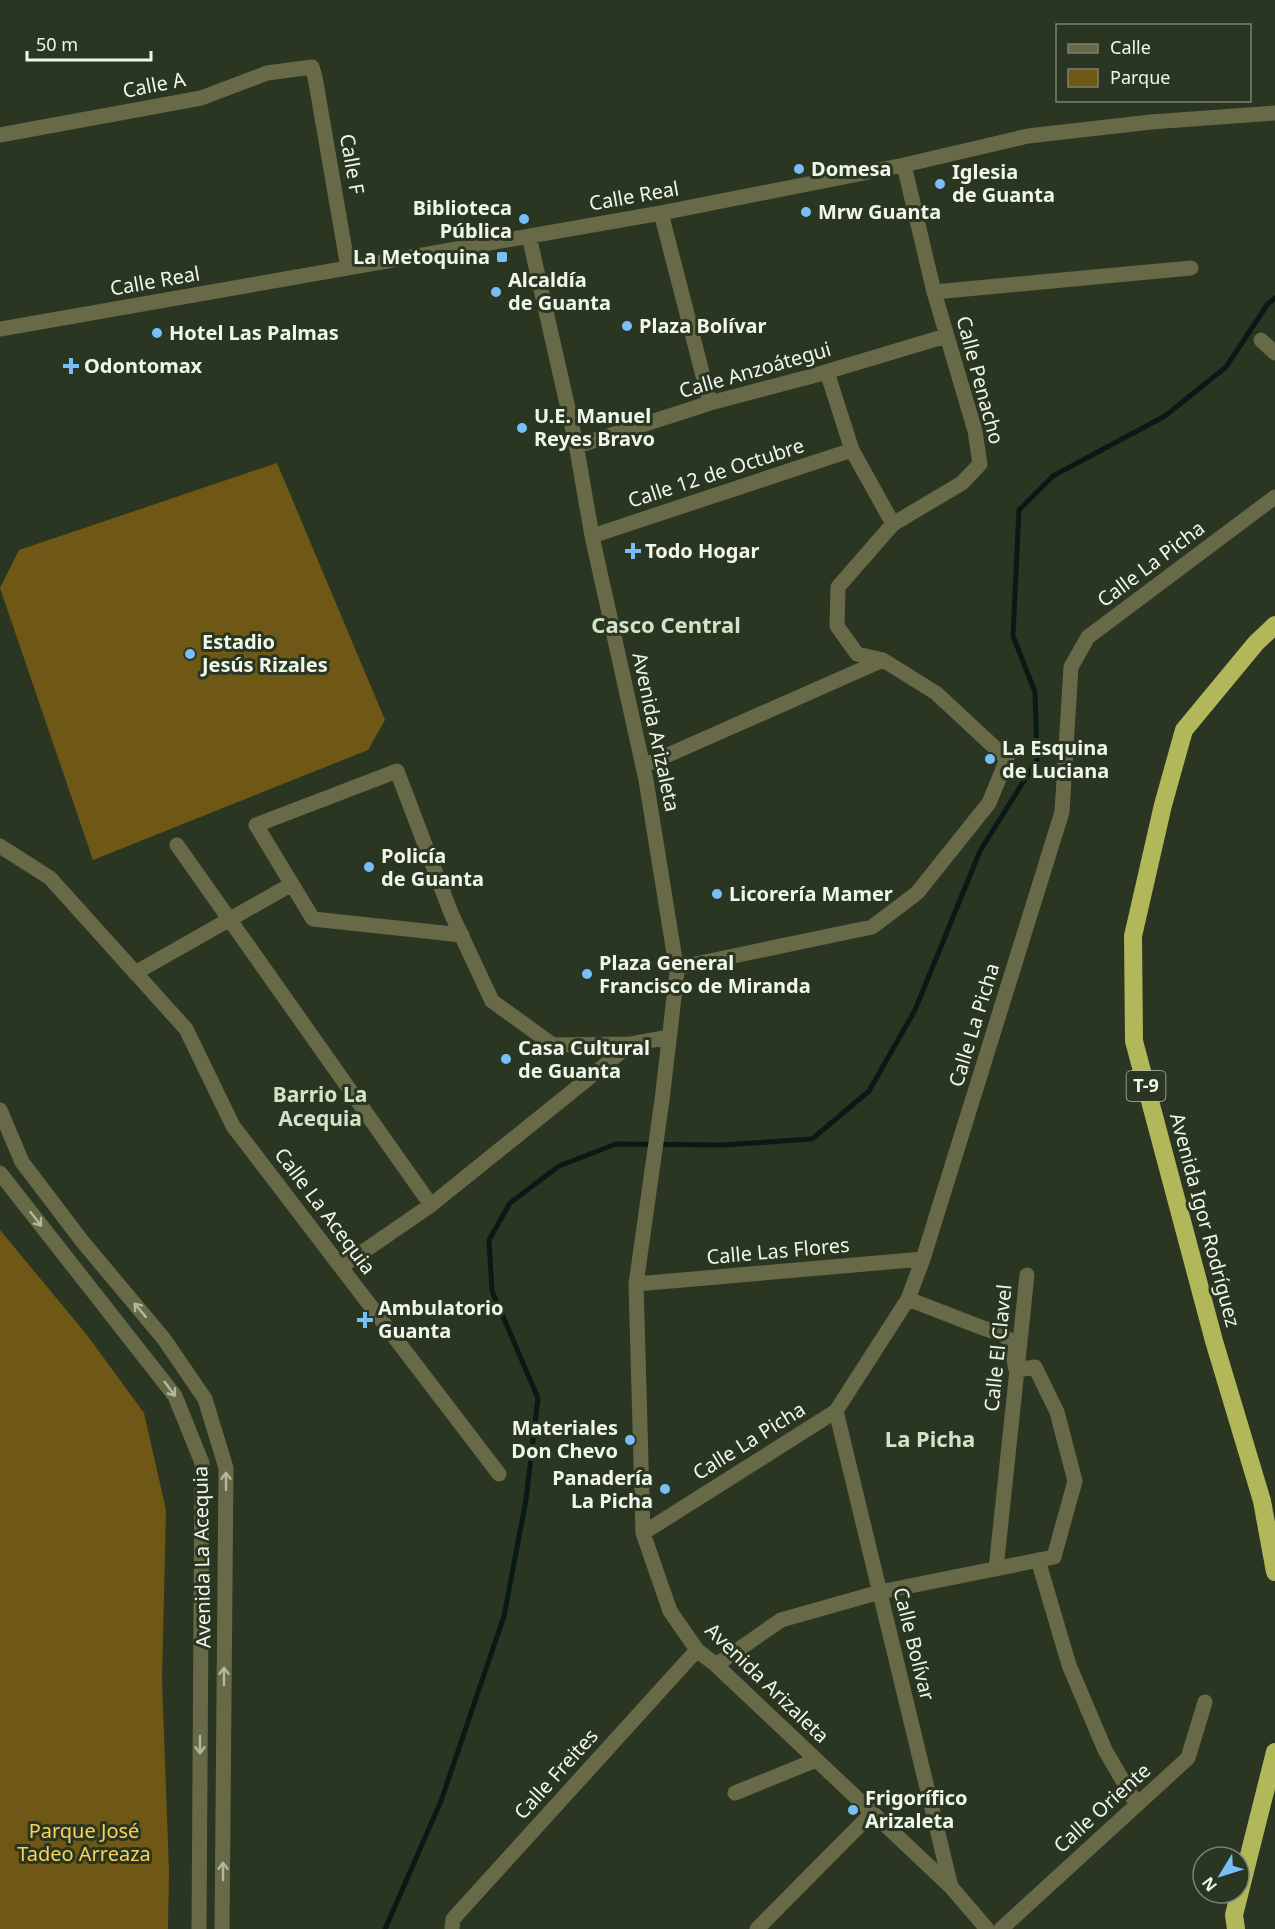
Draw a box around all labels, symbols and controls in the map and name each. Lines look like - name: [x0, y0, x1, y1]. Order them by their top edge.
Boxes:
- scale bar: [27, 24, 152, 62]
- legend: [1056, 24, 1251, 102]
- text: 50 m: [36, 32, 78, 56]
- text: Calle: [1110, 35, 1151, 59]
- street label: Calle A: [120, 65, 188, 104]
- text: Parque: [1110, 65, 1170, 89]
- street label: Calle F: [334, 132, 371, 196]
- place label: Domesa: [811, 155, 892, 182]
- place label: Iglesia de Guanta: [952, 158, 1055, 208]
- marker: Domesa: [792, 162, 806, 176]
- street label: Calle Real: [587, 174, 681, 217]
- marker: Iglesia de Guanta: [933, 177, 947, 191]
- place label: Biblioteca Pública: [413, 194, 512, 244]
- place label: Mrw Guanta: [818, 198, 941, 225]
- marker: Mrw Guanta: [799, 205, 813, 219]
- marker: Biblioteca Pública: [517, 212, 531, 226]
- place label: La Metoquina: [353, 243, 490, 270]
- marker: La Metoquina: [495, 250, 509, 264]
- street label: Calle Real: [108, 259, 202, 302]
- place label: Alcaldía de Guanta: [508, 266, 611, 316]
- marker: Alcaldía de Guanta: [489, 285, 503, 299]
- place label: Plaza Bolívar: [639, 312, 767, 339]
- street label: Calle Penacho: [950, 313, 1011, 447]
- place label: Hotel Las Palmas: [169, 319, 339, 346]
- marker: Plaza Bolívar: [620, 319, 634, 333]
- marker: Hotel Las Palmas: [150, 326, 164, 340]
- street label: Calle Anzoátegui: [676, 335, 834, 404]
- place label: Odontomax: [84, 352, 203, 379]
- marker: Odontomax: [62, 357, 80, 375]
- place label: U.E. Manuel Reyes Bravo: [534, 402, 655, 452]
- marker: U.E. Manuel Reyes Bravo: [515, 421, 529, 435]
- street label: Calle 12 de Octubre: [624, 431, 807, 514]
- street label: Calle La Picha: [1091, 514, 1210, 613]
- place label: Todo Hogar: [645, 537, 759, 564]
- marker: Todo Hogar: [626, 544, 640, 558]
- district label: Casco Central: [591, 609, 741, 639]
- place label: Estadio Jesús Rizales: [200, 628, 328, 678]
- marker: Estadio Jesús Rizales: [183, 647, 197, 661]
- street label: Avenida Arizaleta: [626, 650, 687, 814]
- place label: La Esquina de Luciana: [1002, 734, 1109, 784]
- marker: La Esquina de Luciana: [983, 752, 997, 766]
- place label: Policía de Guanta: [381, 842, 484, 892]
- marker: Policía de Guanta: [362, 860, 376, 874]
- place label: Licorería Mamer: [729, 880, 893, 907]
- marker: Licorería Mamer: [710, 887, 724, 901]
- place label: Plaza General Francisco de Miranda: [599, 949, 811, 999]
- street label: Calle La Picha: [942, 960, 1005, 1090]
- marker: Plaza General Francisco de Miranda: [580, 967, 594, 981]
- place label: Casa Cultural de Guanta: [518, 1034, 650, 1084]
- marker: Casa Cultural de Guanta: [499, 1052, 513, 1066]
- road number: T-9: [1126, 1071, 1166, 1101]
- district label: Barrio La Acequia: [273, 1080, 367, 1132]
- street label: Avenida Igor Rodríguez: [1164, 1110, 1247, 1330]
- street label: Calle La Acequia: [269, 1142, 382, 1280]
- one-way arrow: [29, 1211, 42, 1227]
- street label: Calle Las Flores: [705, 1231, 851, 1270]
- street label: Calle El Clavel: [977, 1283, 1018, 1413]
- place label: Ambulatorio Guanta: [378, 1294, 504, 1344]
- one-way arrow: [133, 1303, 147, 1318]
- marker: Ambulatorio Guanta: [356, 1311, 374, 1329]
- one-way arrow: [163, 1380, 176, 1396]
- street label: Calle La Picha: [687, 1395, 810, 1486]
- place label: Materiales Don Chevo: [511, 1414, 618, 1464]
- district label: La Picha: [885, 1423, 975, 1453]
- marker: Materiales Don Chevo: [623, 1433, 637, 1447]
- place label: Panadería La Picha: [552, 1464, 653, 1514]
- street label: Avenida La Acequia: [186, 1466, 217, 1648]
- one-way arrow: [220, 1471, 232, 1491]
- marker: Panadería La Picha: [658, 1482, 672, 1496]
- street label: Calle Bolívar: [887, 1584, 942, 1703]
- street label: Avenida Arizaleta: [700, 1617, 835, 1749]
- one-way arrow: [218, 1666, 230, 1686]
- street label: Calle Freites: [508, 1722, 604, 1825]
- one-way arrow: [194, 1734, 206, 1754]
- street label: Calle Oriente: [1047, 1757, 1156, 1858]
- place label: Frigorífico Arizaleta: [865, 1784, 967, 1834]
- marker: Frigorífico Arizaleta: [846, 1803, 860, 1817]
- park label: Parque José Tadeo Arreaza: [17, 1817, 151, 1867]
- north arrow: [1191, 1845, 1251, 1905]
- one-way arrow: [217, 1861, 229, 1881]
- text: N: [1197, 1872, 1222, 1896]

